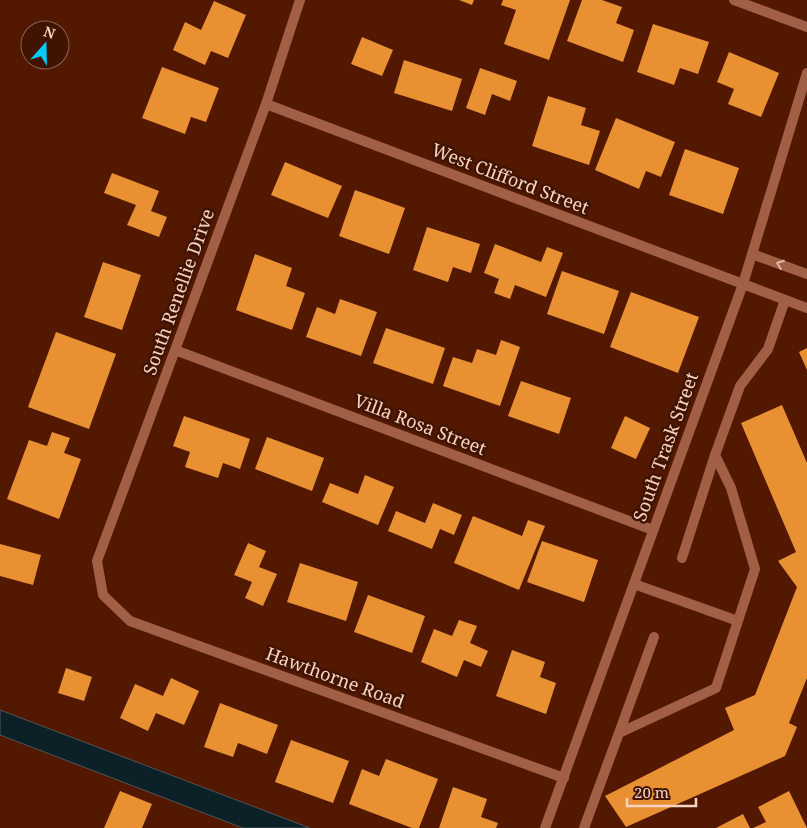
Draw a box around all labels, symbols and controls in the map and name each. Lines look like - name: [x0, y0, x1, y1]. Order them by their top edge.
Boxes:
- north arrow: [20, 20, 70, 70]
- text: N: [41, 21, 58, 43]
- street label: West Clifford Street: [428, 137, 592, 219]
- street label: South Renellie Drive: [137, 205, 219, 378]
- one-way arrow: [776, 260, 784, 270]
- street label: South Trask Street: [627, 369, 703, 524]
- street label: Villa Rosa Street: [351, 388, 490, 460]
- street label: Hawthorne Road: [263, 641, 408, 713]
- scale bar: [627, 776, 696, 808]
- text: 20 m: [634, 782, 669, 802]

